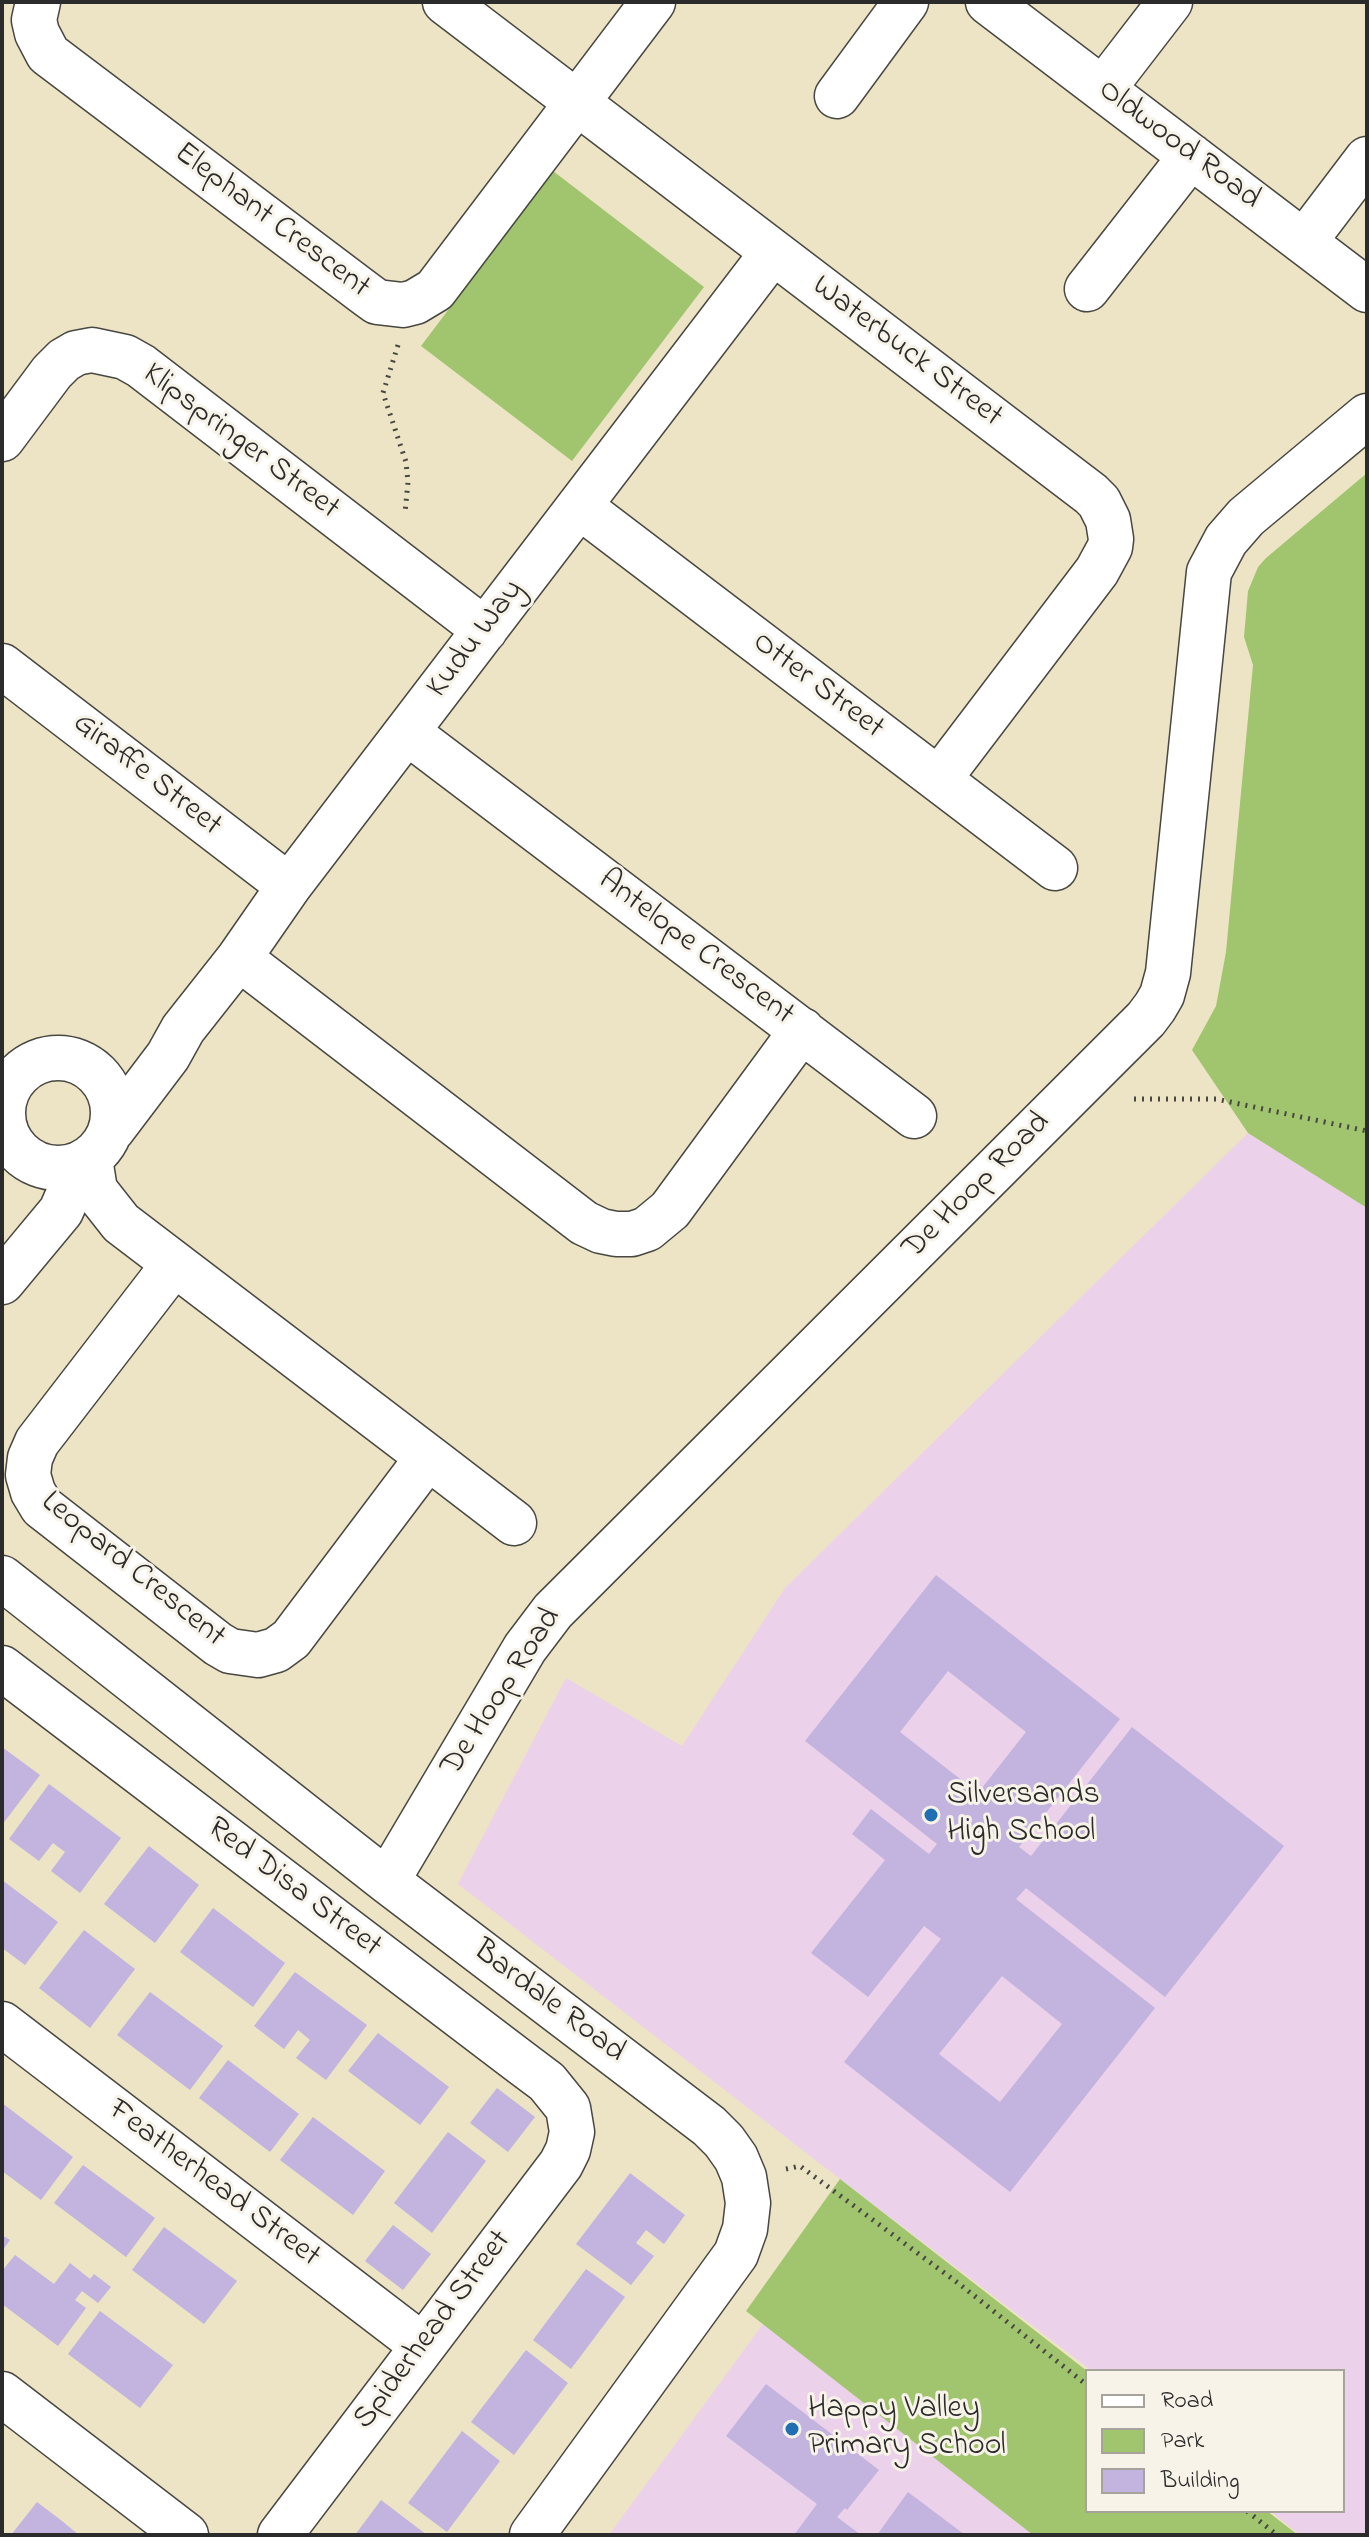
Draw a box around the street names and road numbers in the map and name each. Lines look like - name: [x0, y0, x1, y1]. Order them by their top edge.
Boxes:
- street label: Oldwood Road: [1089, 72, 1267, 220]
- street label: Elephant Crescent: [165, 136, 377, 308]
- street label: Waterbuck Street: [803, 269, 1009, 437]
- street label: Klipspringer Street: [134, 356, 346, 530]
- street label: Kudu Way: [420, 573, 534, 707]
- street label: Otter Street: [743, 625, 891, 749]
- street label: Giraffe Street: [64, 706, 228, 846]
- street label: Antelope Crescent: [589, 863, 801, 1035]
- street label: De Hoop Road: [896, 1105, 1060, 1269]
- street label: Leopard Crescent: [32, 1485, 232, 1657]
- street label: De Hoop Road: [434, 1602, 572, 1784]
- street label: Red Disa Street: [198, 1811, 388, 1967]
- street label: Bardale Road: [464, 1933, 632, 2073]
- street label: Featherhead Street: [99, 2093, 327, 2277]
- street label: Spiderhead Street: [347, 2224, 521, 2438]

